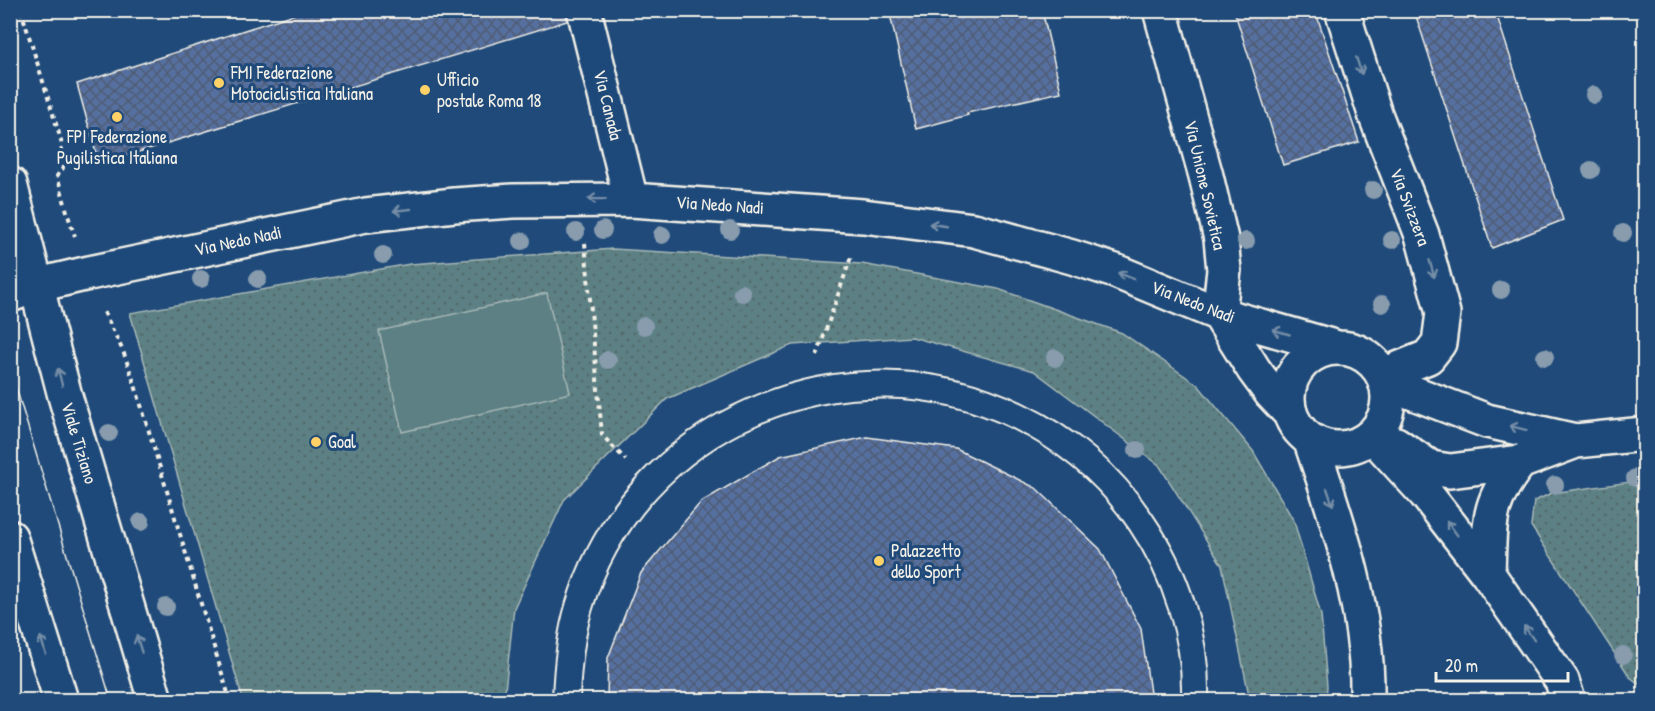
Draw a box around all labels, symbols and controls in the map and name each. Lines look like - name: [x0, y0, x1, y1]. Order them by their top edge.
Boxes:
- one-way arrow: [1354, 56, 1365, 75]
- place label: FMI Federazione Motociclistica Italiana: [230, 60, 373, 106]
- place label: Ufficio postale Roma 18: [437, 67, 542, 113]
- street label: Via Canada: [588, 67, 629, 143]
- marker: FMI Federazione Motociclistica Italiana: [212, 76, 226, 90]
- marker: Ufficio postale Roma 18: [418, 83, 432, 97]
- marker: FPI Federazione Pugilistica Italiana: [110, 110, 124, 124]
- street label: Via Unione Sovietica: [1178, 118, 1233, 252]
- place label: FPI Federazione Pugilistica Italiana: [57, 124, 177, 170]
- street label: Via Svizzera: [1384, 164, 1437, 249]
- street label: Via Nedo Nadi: [675, 189, 765, 220]
- one-way arrow: [587, 194, 607, 205]
- one-way arrow: [393, 205, 413, 216]
- street label: Via Nedo Nadi: [192, 219, 284, 262]
- one-way arrow: [928, 219, 948, 230]
- one-way arrow: [1427, 259, 1438, 278]
- one-way arrow: [1117, 270, 1135, 281]
- street label: Via Nedo Nadi: [1148, 274, 1239, 329]
- one-way arrow: [1272, 326, 1291, 337]
- one-way arrow: [53, 368, 65, 387]
- street label: Viale Tiziano: [55, 399, 104, 487]
- one-way arrow: [1509, 422, 1528, 434]
- place label: Goal: [328, 429, 356, 454]
- marker: Goal: [309, 435, 323, 449]
- one-way arrow: [1325, 487, 1336, 506]
- one-way arrow: [1445, 520, 1458, 536]
- place label: Palazzetto dello Sport: [891, 538, 961, 584]
- marker: Palazzetto dello Sport: [872, 554, 886, 568]
- one-way arrow: [1523, 625, 1535, 642]
- one-way arrow: [133, 635, 144, 654]
- one-way arrow: [37, 636, 48, 655]
- scale bar: [1436, 645, 1568, 683]
- text: 20 m: [1445, 653, 1478, 678]

